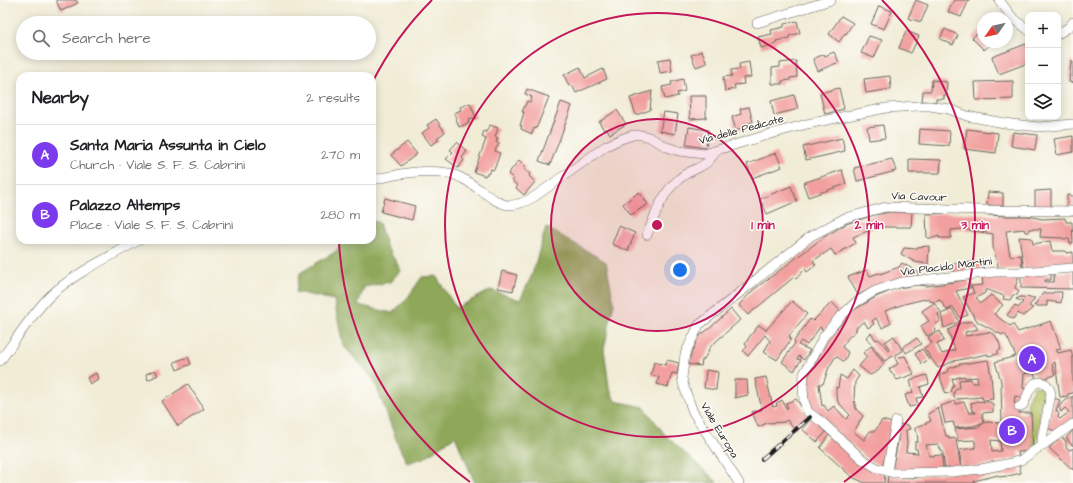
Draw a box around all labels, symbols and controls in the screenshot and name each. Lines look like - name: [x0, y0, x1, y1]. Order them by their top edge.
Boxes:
- north arrow: [977, 12, 1013, 48]
- map controls: [1025, 12, 1061, 120]
- button: +: [1025, 12, 1061, 48]
- search box: [16, 16, 376, 60]
- icon: search: [30, 27, 52, 49]
- text: Search here: [62, 28, 151, 49]
- button: −: [1025, 48, 1061, 84]
- button: layers: [1025, 84, 1061, 120]
- text: Nearby: [32, 86, 89, 110]
- text: 2 results: [306, 89, 360, 107]
- street label: Via delle Pedicate: [697, 111, 785, 148]
- text: Santa Maria Assunta in Cielo: [70, 135, 266, 156]
- text: A: [41, 146, 49, 164]
- text: 270 m: [321, 146, 360, 164]
- text: Church · Viale S. F. S. Cabrini: [70, 156, 245, 174]
- street label: Via Cavour: [891, 188, 947, 205]
- text: Palazzo Altemps: [70, 195, 180, 216]
- text: B: [40, 206, 50, 224]
- text: 280 m: [321, 206, 360, 224]
- text: Place · Viale S. F. S. Cabrini: [70, 216, 233, 234]
- text: 1 min: [751, 217, 775, 234]
- text: 2 min: [854, 217, 883, 234]
- text: 3 min: [960, 217, 989, 234]
- centre of rings: [650, 218, 664, 232]
- street label: Via Placido Martini: [900, 253, 993, 280]
- your location: [670, 260, 690, 280]
- pin: A: [1019, 344, 1045, 374]
- street label: Viale Europa: [697, 400, 742, 461]
- pin: B: [999, 416, 1025, 446]

